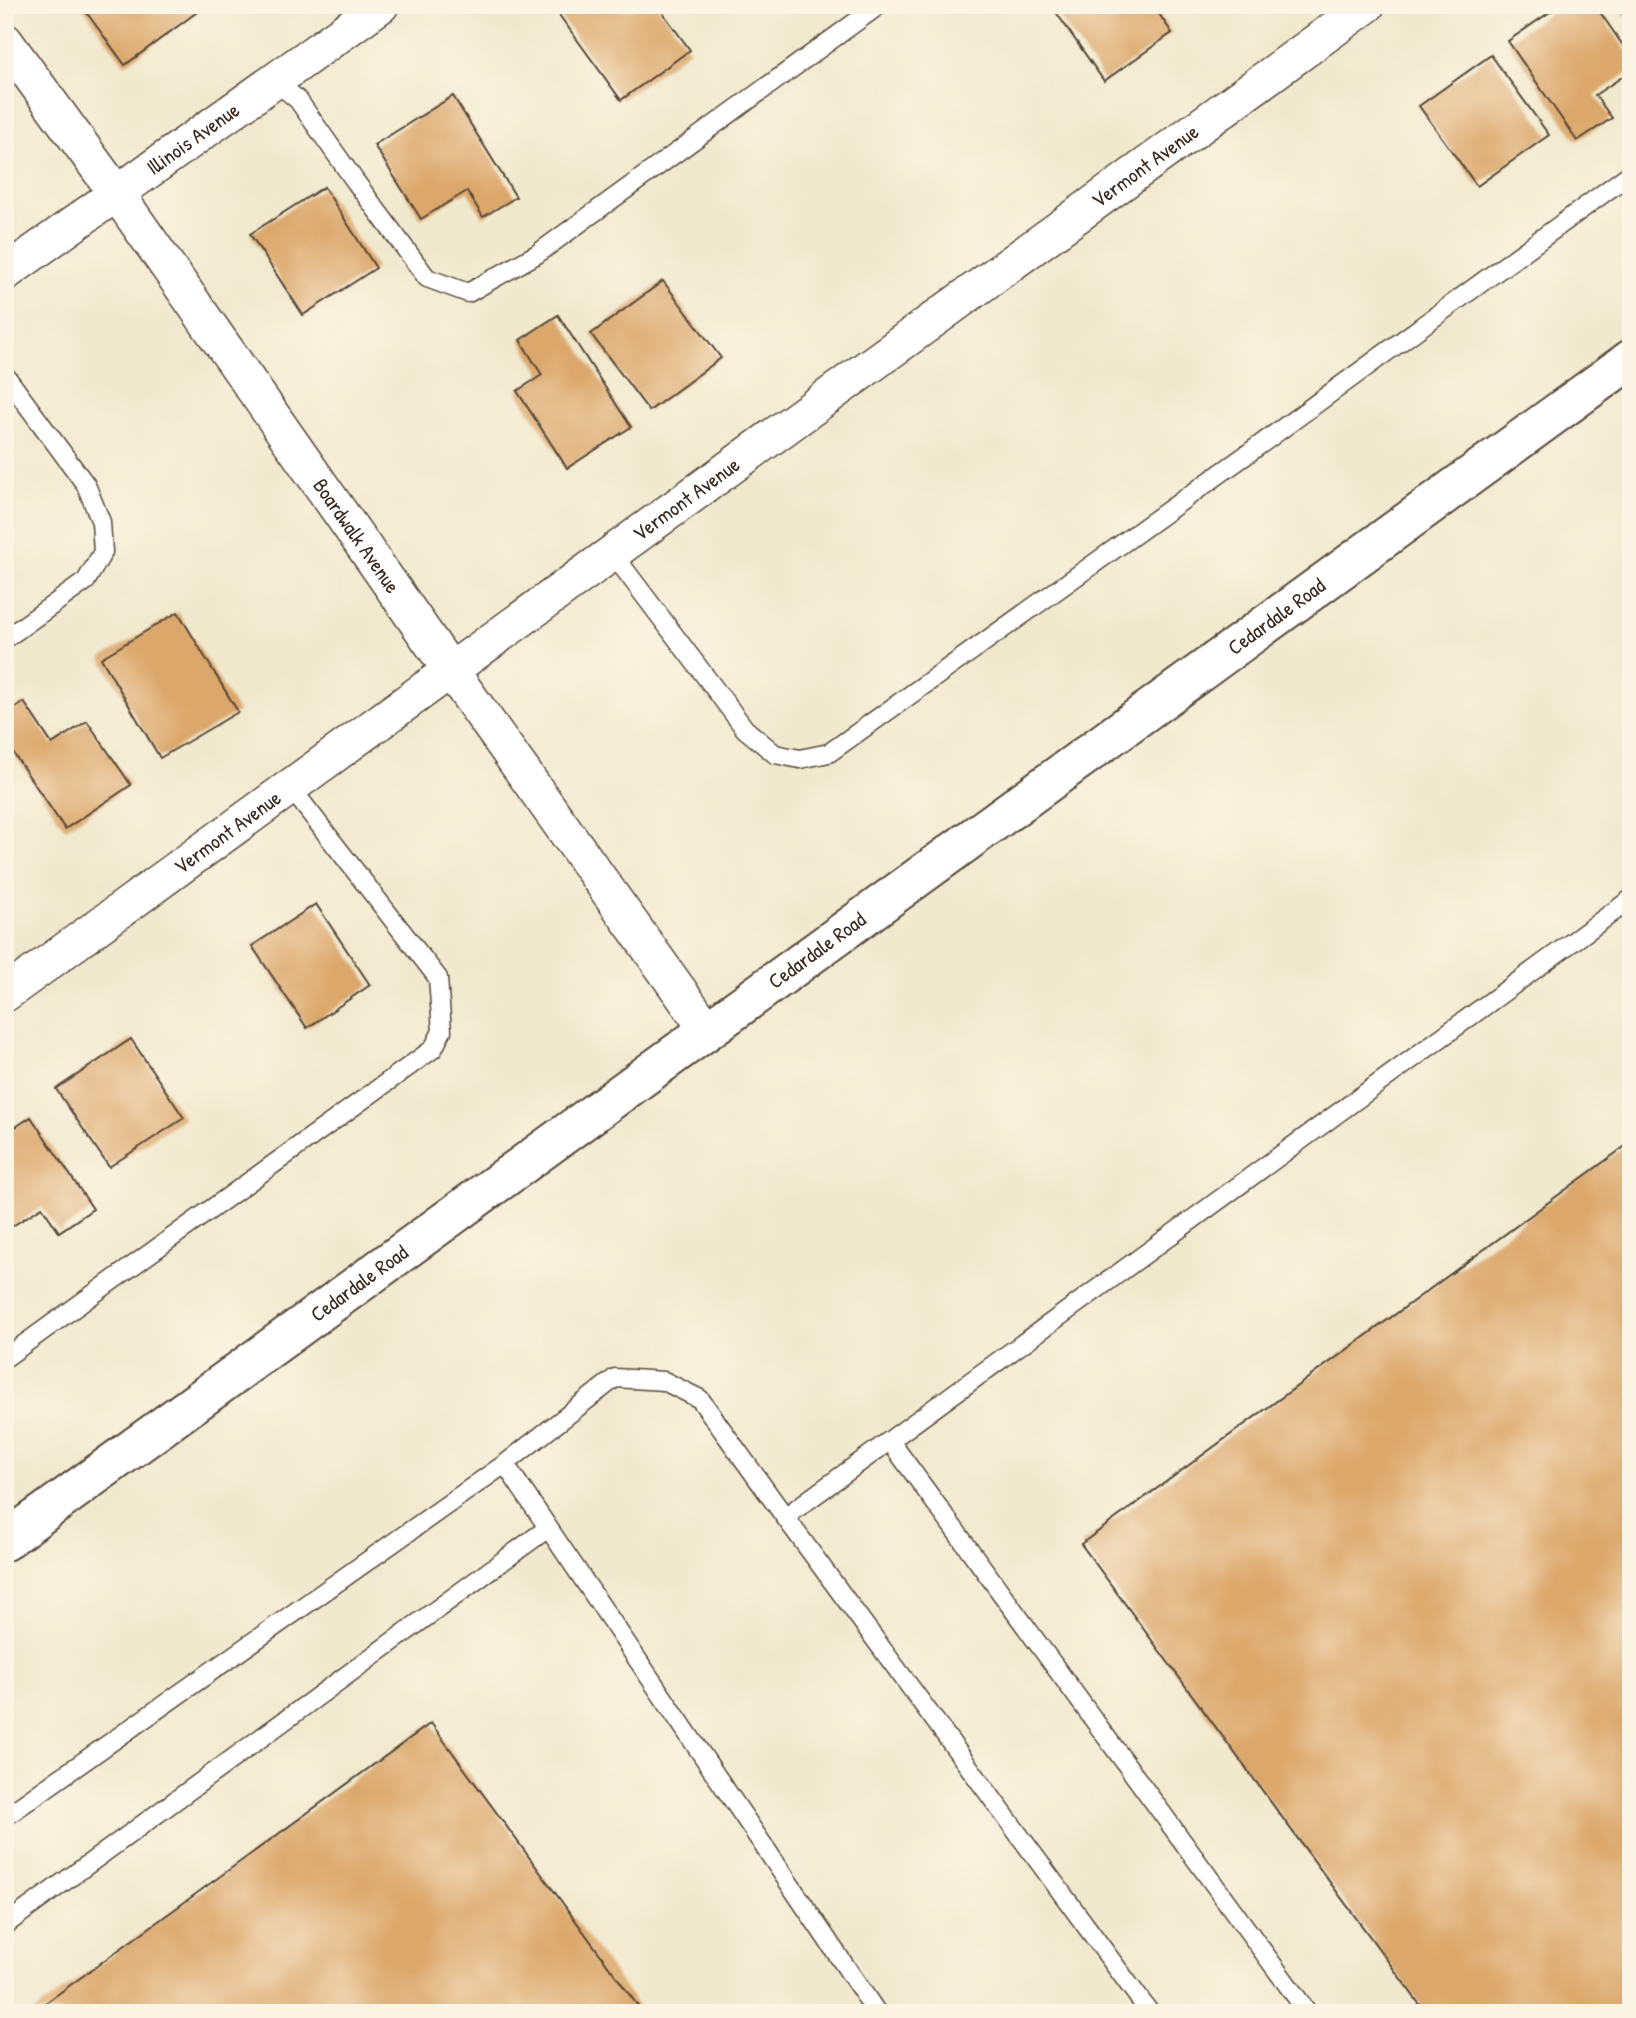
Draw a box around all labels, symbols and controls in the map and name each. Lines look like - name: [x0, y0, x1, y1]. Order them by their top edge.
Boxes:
- street label: Illinois Avenue: [141, 95, 245, 182]
- street label: Vermont Avenue: [1085, 117, 1204, 214]
- street label: Vermont Avenue: [627, 450, 745, 548]
- street label: Boardwalk Avenue: [306, 472, 407, 599]
- street label: Cedardale Road: [1222, 571, 1331, 662]
- street label: Vermont Avenue: [168, 783, 287, 881]
- street label: Cedardale Road: [762, 905, 871, 996]
- street label: Cedardale Road: [304, 1238, 414, 1328]

